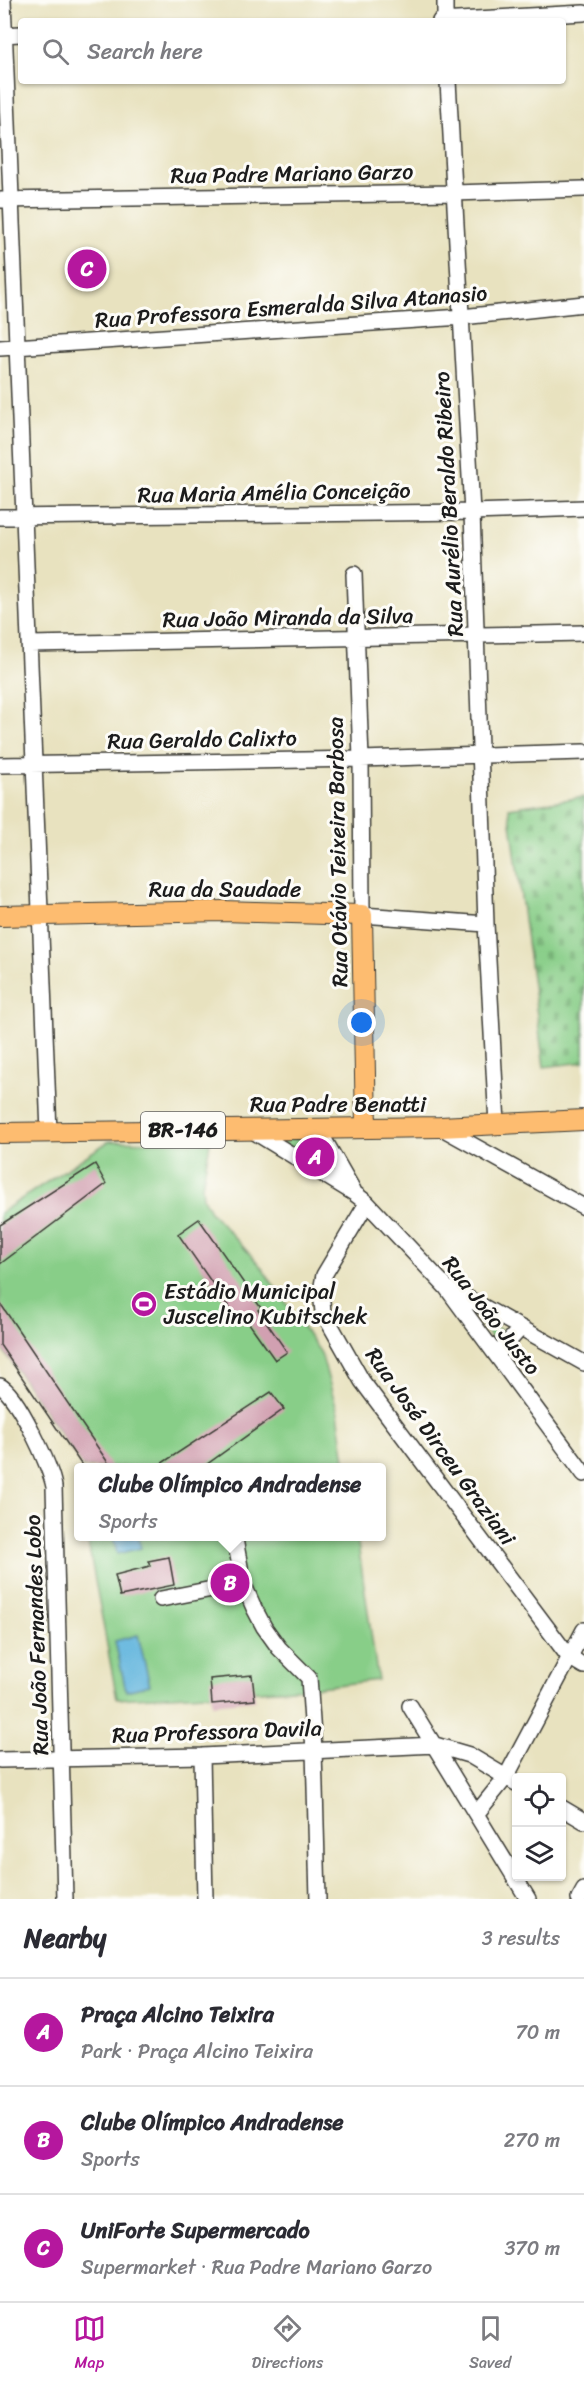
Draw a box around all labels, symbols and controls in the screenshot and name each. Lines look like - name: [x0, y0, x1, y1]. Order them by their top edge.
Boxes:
- search box: [18, 18, 566, 84]
- text: Search here: [87, 32, 203, 71]
- icon: search: [39, 35, 72, 68]
- street label: Rua Padre Mariano Garzo: [170, 152, 414, 195]
- pin: C: [68, 246, 106, 292]
- street label: Rua Professora Esmeralda Silva Atanasio: [94, 273, 488, 340]
- street label: Rua Aurélio Beraldo Ribeiro: [422, 370, 475, 638]
- street label: Rua Maria Amélia Conceição: [137, 471, 411, 514]
- street label: Rua João Miranda da Silva: [162, 596, 414, 639]
- street label: Rua Otávio Teixeira Barbosa: [316, 716, 359, 988]
- street label: Rua Geraldo Calixto: [107, 718, 297, 761]
- street label: Rua da Saudade: [149, 870, 301, 909]
- your location: [347, 1008, 376, 1037]
- street label: Rua Padre Benatti: [250, 1085, 427, 1124]
- road number: BR-146: [141, 1112, 225, 1148]
- pin: A: [296, 1134, 334, 1180]
- street label: Rua João Justo: [432, 1247, 551, 1384]
- place label: Estádio Municipal Juscelino Kubitschek: [163, 1272, 367, 1336]
- sports icon: Estádio Municipal Juscelino Kubitschek: [129, 1289, 159, 1319]
- street label: Rua José Dirceu Graziani: [355, 1339, 527, 1555]
- popup: [74, 1463, 386, 1541]
- text: Clube Olímpico Andradense: [99, 1465, 361, 1504]
- text: Sports: [99, 1504, 157, 1539]
- street label: Rua João Fernandes Lobo: [13, 1514, 60, 1756]
- pin: B: [210, 1560, 250, 1606]
- street label: Rua Professora Davila: [112, 1708, 322, 1755]
- map controls: [512, 1773, 566, 1881]
- button: locate: [512, 1773, 566, 1827]
- button: layers: [512, 1827, 566, 1881]
- text: Nearby: [24, 1915, 106, 1961]
- text: 3 results: [482, 1921, 560, 1956]
- text: Praça Alcino Teixira: [81, 1995, 274, 2034]
- text: A: [37, 2015, 50, 2050]
- text: 70 m: [515, 2015, 560, 2050]
- text: Park · Praça Alcino Teixira: [81, 2034, 313, 2069]
- text: Clube Olímpico Andradense: [81, 2103, 344, 2142]
- text: B: [37, 2123, 50, 2158]
- text: 270 m: [504, 2123, 560, 2158]
- text: Sports: [81, 2142, 140, 2177]
- text: UniForte Supermercado: [81, 2211, 310, 2250]
- text: C: [37, 2231, 50, 2266]
- text: 370 m: [504, 2231, 560, 2266]
- text: Supermarket · Rua Padre Mariano Garzo: [81, 2250, 432, 2285]
- tab: Map: [73, 2312, 106, 2377]
- tab: Directions: [252, 2312, 323, 2377]
- tab: Saved: [469, 2312, 511, 2377]

